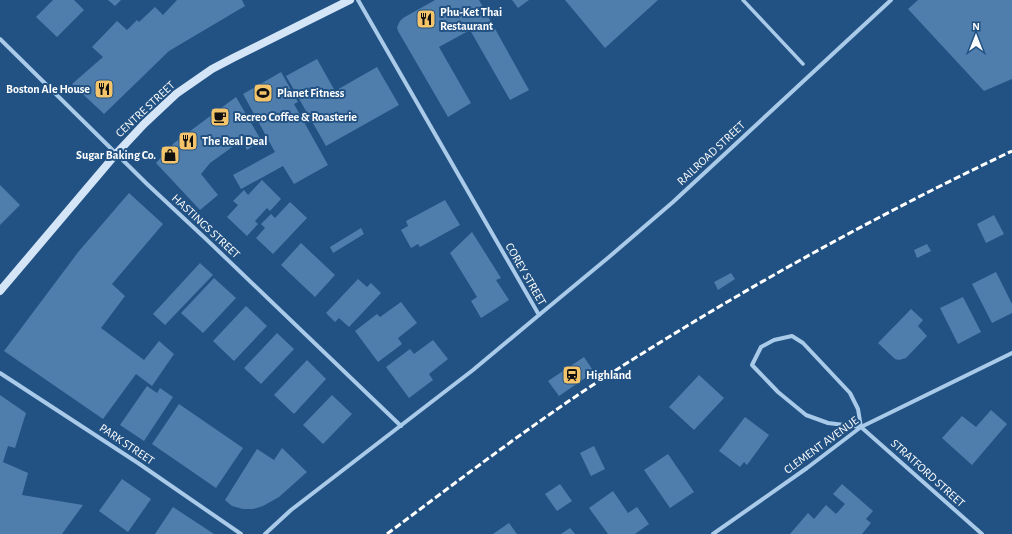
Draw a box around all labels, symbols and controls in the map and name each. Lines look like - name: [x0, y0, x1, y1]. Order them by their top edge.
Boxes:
- place label: Phu-Ket Thai Restaurant: [440, 6, 502, 32]
- restaurant icon: Phu-Ket Thai Restaurant: [415, 8, 437, 30]
- north arrow: [956, 16, 996, 56]
- text: N: [972, 21, 980, 32]
- restaurant icon: Boston Ale House: [93, 78, 115, 100]
- street label: CENTRE STREET: [113, 79, 177, 139]
- sports icon: Planet Fitness: [252, 82, 274, 104]
- place label: Boston Ale House: [6, 83, 90, 95]
- place label: Planet Fitness: [277, 87, 345, 99]
- cafe icon: Recreo Coffee & Roasterie: [209, 106, 231, 128]
- place label: Recreo Coffee & Roasterie: [234, 111, 357, 123]
- street label: RAILROAD STREET: [675, 119, 747, 187]
- restaurant icon: The Real Deal: [177, 130, 199, 152]
- place label: The Real Deal: [202, 135, 267, 147]
- shop icon: Sugar Baking Co.: [159, 144, 181, 166]
- place label: Sugar Baking Co.: [76, 149, 156, 161]
- street label: HASTINGS STREET: [170, 192, 242, 260]
- street label: COREY STREET: [503, 241, 549, 307]
- station icon: Highland: [561, 364, 583, 386]
- place label: Highland: [586, 369, 632, 381]
- street label: CLEMENT AVENUE: [782, 414, 861, 476]
- street label: PARK STREET: [97, 421, 157, 467]
- street label: STRATFORD STREET: [889, 437, 967, 509]

